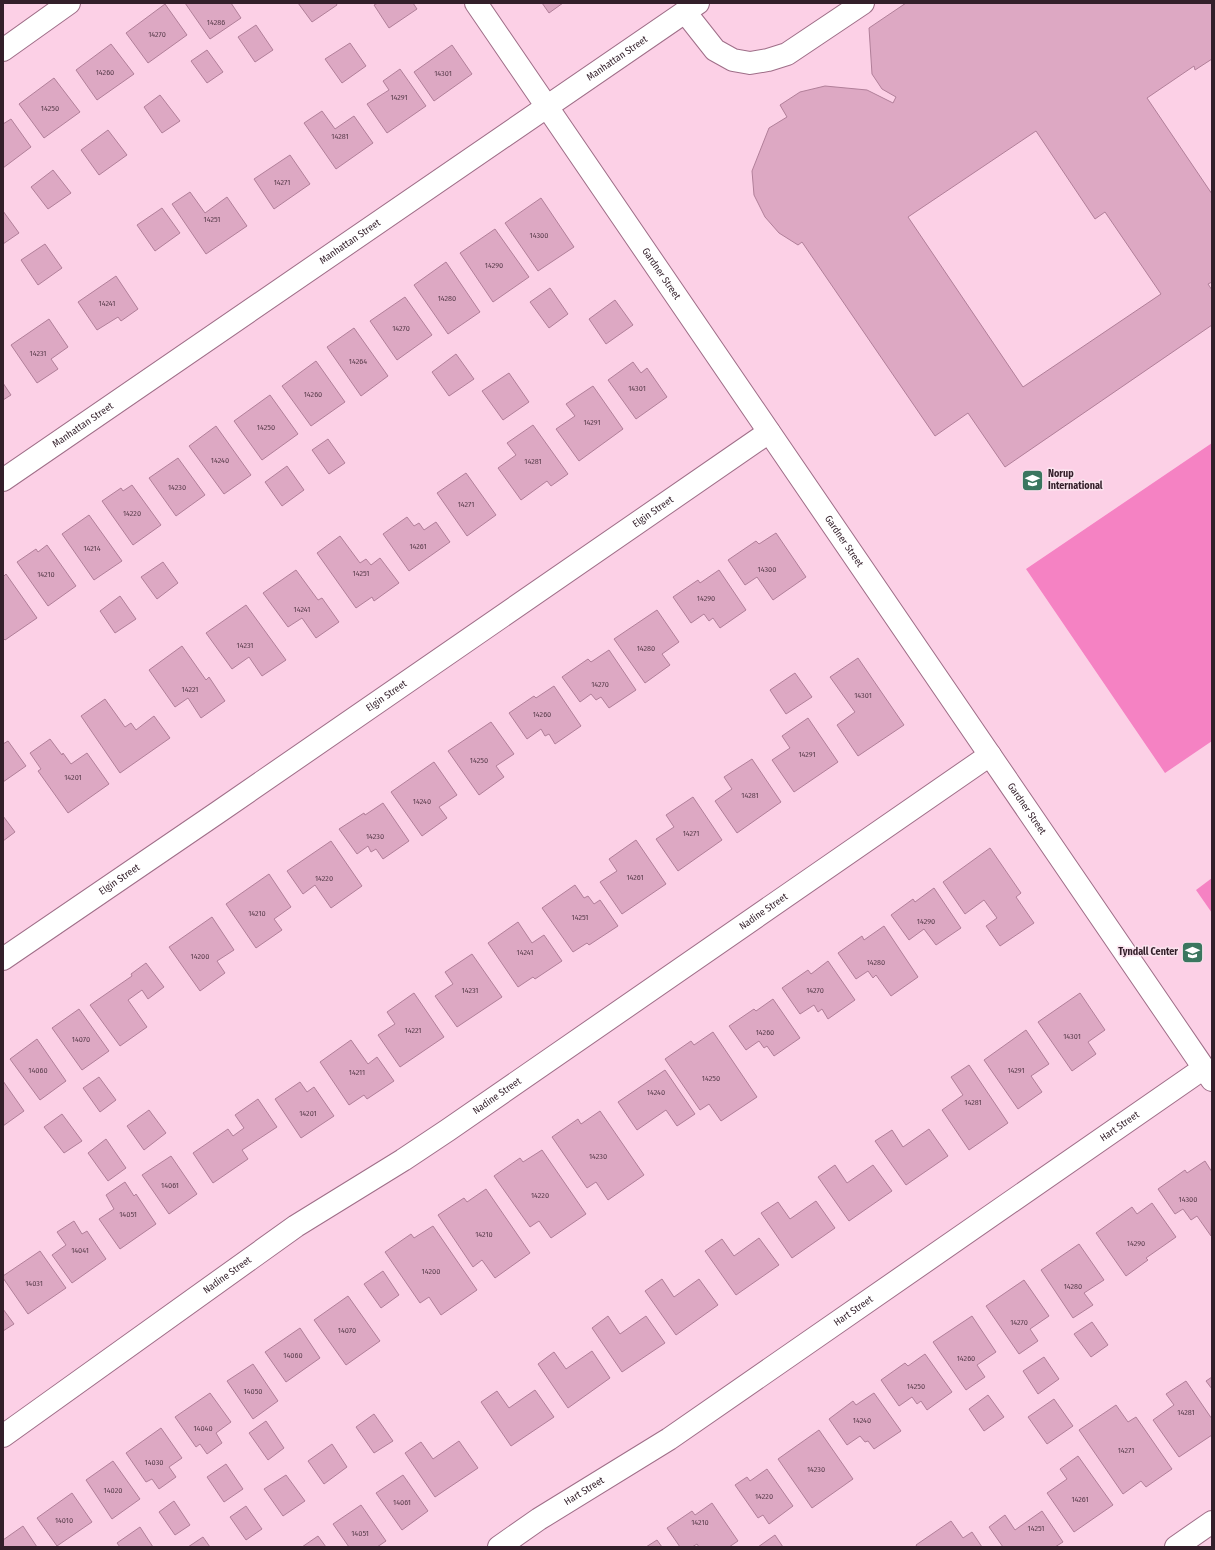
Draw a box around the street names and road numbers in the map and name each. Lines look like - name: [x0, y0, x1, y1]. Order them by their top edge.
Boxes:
- street label: Manhattan Street: [585, 33, 651, 84]
- street label: Manhattan Street: [317, 216, 383, 267]
- street label: Gardner Street: [639, 246, 683, 303]
- street label: Manhattan Street: [50, 400, 116, 450]
- street label: Elgin Street: [630, 493, 676, 530]
- street label: Gardner Street: [822, 513, 866, 570]
- street label: Elgin Street: [364, 677, 410, 714]
- street label: Gardner Street: [1005, 781, 1049, 838]
- street label: Elgin Street: [97, 861, 143, 898]
- street label: Nadine Street: [737, 890, 791, 933]
- street label: Nadine Street: [471, 1075, 524, 1117]
- street label: Hart Street: [1098, 1108, 1142, 1144]
- street label: Nadine Street: [201, 1254, 254, 1296]
- street label: Hart Street: [832, 1293, 876, 1329]
- street label: Hart Street: [562, 1474, 607, 1508]

